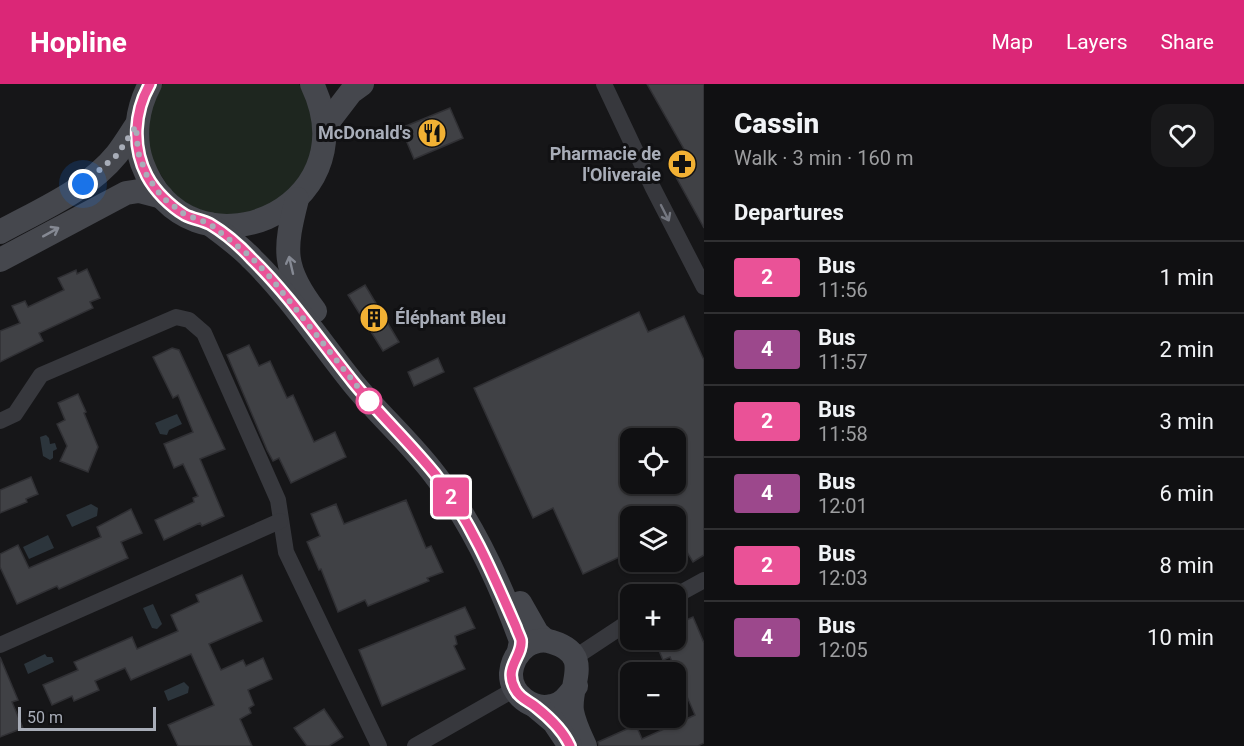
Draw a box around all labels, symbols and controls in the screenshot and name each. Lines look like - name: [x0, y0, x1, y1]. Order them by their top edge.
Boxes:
- text: Hopline: [30, 26, 127, 59]
- text: Map: [991, 30, 1033, 54]
- text: Layers: [1066, 30, 1127, 54]
- text: Share: [1160, 30, 1214, 54]
- button: heart: [1151, 104, 1214, 167]
- text: Cassin: [734, 107, 819, 140]
- restaurant icon: McDonald's: [416, 117, 448, 149]
- place label: McDonald's: [318, 122, 411, 143]
- place label: Pharmacie de l'Oliveraie: [550, 143, 661, 185]
- text: Walk · 3 min · 160 m: [734, 146, 913, 170]
- pharmacy icon: Pharmacie de l'Oliveraie: [666, 148, 698, 180]
- your location: [68, 169, 98, 199]
- text: Departures: [734, 200, 844, 225]
- one-way arrow: [660, 203, 672, 221]
- one-way arrow: [42, 226, 59, 238]
- text: Bus: [818, 253, 856, 278]
- one-way arrow: [284, 256, 296, 275]
- text: 2: [761, 265, 773, 289]
- text: 1 min: [1159, 265, 1214, 290]
- text: 11:56: [818, 278, 868, 302]
- building icon: Éléphant Bleu: [358, 302, 390, 334]
- place label: Éléphant Bleu: [395, 307, 506, 328]
- text: Bus: [818, 325, 856, 350]
- text: 4: [761, 337, 773, 361]
- text: 2 min: [1159, 337, 1214, 362]
- text: 11:57: [818, 350, 868, 374]
- unlabelled marker: [356, 388, 382, 414]
- text: Bus: [818, 397, 856, 422]
- text: 2: [761, 409, 773, 433]
- text: 3 min: [1159, 409, 1214, 434]
- text: 11:58: [818, 422, 868, 446]
- map controls: [620, 428, 686, 728]
- button: locate: [620, 428, 686, 494]
- text: Bus: [818, 469, 856, 494]
- line badge: 2: [432, 478, 470, 516]
- text: 4: [761, 481, 773, 505]
- text: 6 min: [1159, 481, 1214, 506]
- text: 2: [445, 485, 457, 509]
- text: 12:01: [818, 494, 868, 518]
- button: layers: [620, 506, 686, 572]
- text: Bus: [818, 541, 856, 566]
- text: 2: [761, 553, 773, 577]
- text: 8 min: [1159, 553, 1214, 578]
- text: 12:03: [818, 566, 868, 590]
- button: +: [620, 584, 686, 650]
- text: Bus: [818, 613, 856, 638]
- text: 4: [761, 625, 773, 649]
- text: 10 min: [1147, 625, 1214, 650]
- text: 12:05: [818, 638, 868, 662]
- button: −: [620, 662, 686, 728]
- scale bar: [18, 704, 156, 732]
- text: 50 m: [27, 708, 63, 727]

